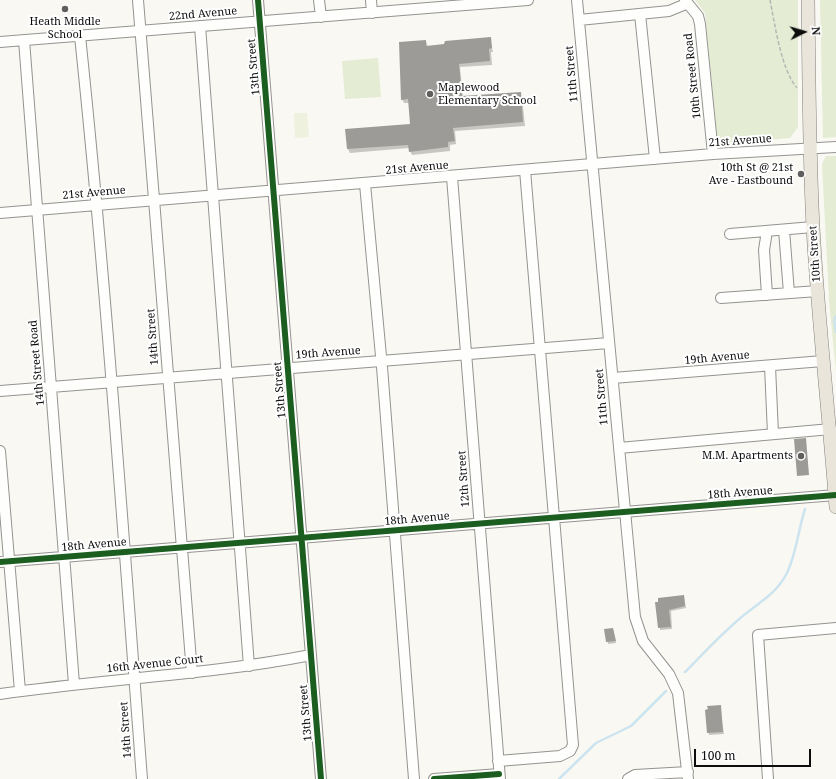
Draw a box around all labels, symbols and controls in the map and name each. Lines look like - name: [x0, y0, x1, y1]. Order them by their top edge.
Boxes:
- marker: Heath Middle School: [60, 4, 70, 14]
- street label: 22nd Avenue: [168, 4, 238, 24]
- north arrow: [784, 12, 824, 52]
- place label: Heath Middle School: [29, 15, 101, 41]
- text: N: [809, 26, 824, 36]
- street label: 10th Street Road: [682, 33, 704, 119]
- street label: 13th Street: [245, 38, 263, 96]
- street label: 11th Street: [563, 45, 581, 103]
- place label: Maplewood Elementary School: [438, 81, 536, 107]
- marker: Maplewood Elementary School: [425, 89, 435, 99]
- street label: 21st Avenue: [708, 132, 772, 150]
- street label: 21st Avenue: [385, 159, 449, 177]
- place label: 10th St @ 21st Ave - Eastbound: [709, 161, 793, 187]
- marker: 10th St @ 21st Ave - Eastbound: [796, 169, 806, 179]
- street label: 21st Avenue: [62, 184, 126, 202]
- street label: 10th Street: [806, 225, 824, 283]
- street label: 14th Street: [144, 308, 162, 366]
- street label: 14th Street Road: [27, 320, 47, 406]
- street label: 19th Avenue: [295, 344, 361, 362]
- street label: 19th Avenue: [684, 349, 750, 367]
- street label: 13th Street: [271, 361, 289, 419]
- street label: 11th Street: [593, 368, 611, 426]
- place label: M.M. Apartments: [702, 449, 793, 463]
- street label: 12th Street: [455, 450, 473, 508]
- marker: M.M. Apartments: [796, 451, 806, 461]
- street label: 18th Avenue: [707, 484, 773, 502]
- street label: 18th Avenue: [384, 510, 450, 528]
- street label: 18th Avenue: [61, 536, 127, 554]
- street label: 16th Avenue Court: [106, 652, 204, 676]
- street label: 13th Street: [297, 684, 315, 742]
- street label: 14th Street: [117, 701, 135, 759]
- scale bar: [696, 741, 813, 767]
- text: 100 m: [701, 747, 736, 764]

